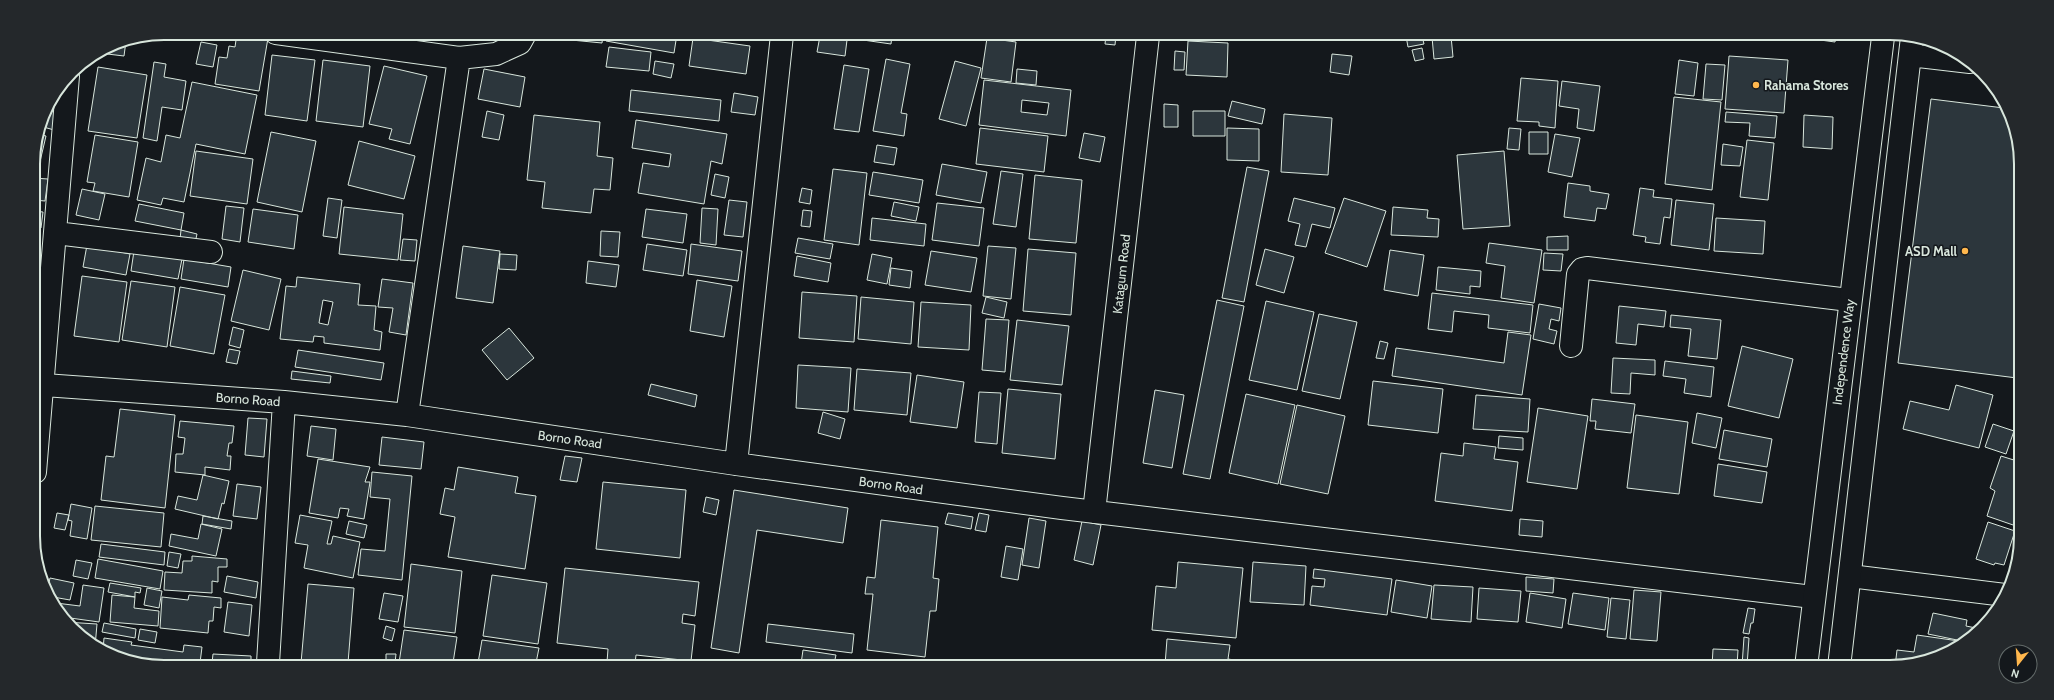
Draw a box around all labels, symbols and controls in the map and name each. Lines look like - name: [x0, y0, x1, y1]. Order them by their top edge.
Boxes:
- place label: Rahama Stores: [1764, 77, 1849, 93]
- marker: Rahama Stores: [1751, 80, 1761, 90]
- street label: Katagum Road: [1109, 233, 1133, 315]
- place label: ASD Mall: [1905, 243, 1958, 259]
- marker: ASD Mall: [1960, 246, 1970, 256]
- street label: Independence Way: [1829, 298, 1857, 406]
- street label: Borno Road: [215, 389, 281, 409]
- street label: Borno Road: [537, 427, 603, 451]
- street label: Borno Road: [858, 473, 924, 497]
- north arrow: [1998, 644, 2038, 684]
- text: N: [2009, 666, 2021, 681]

